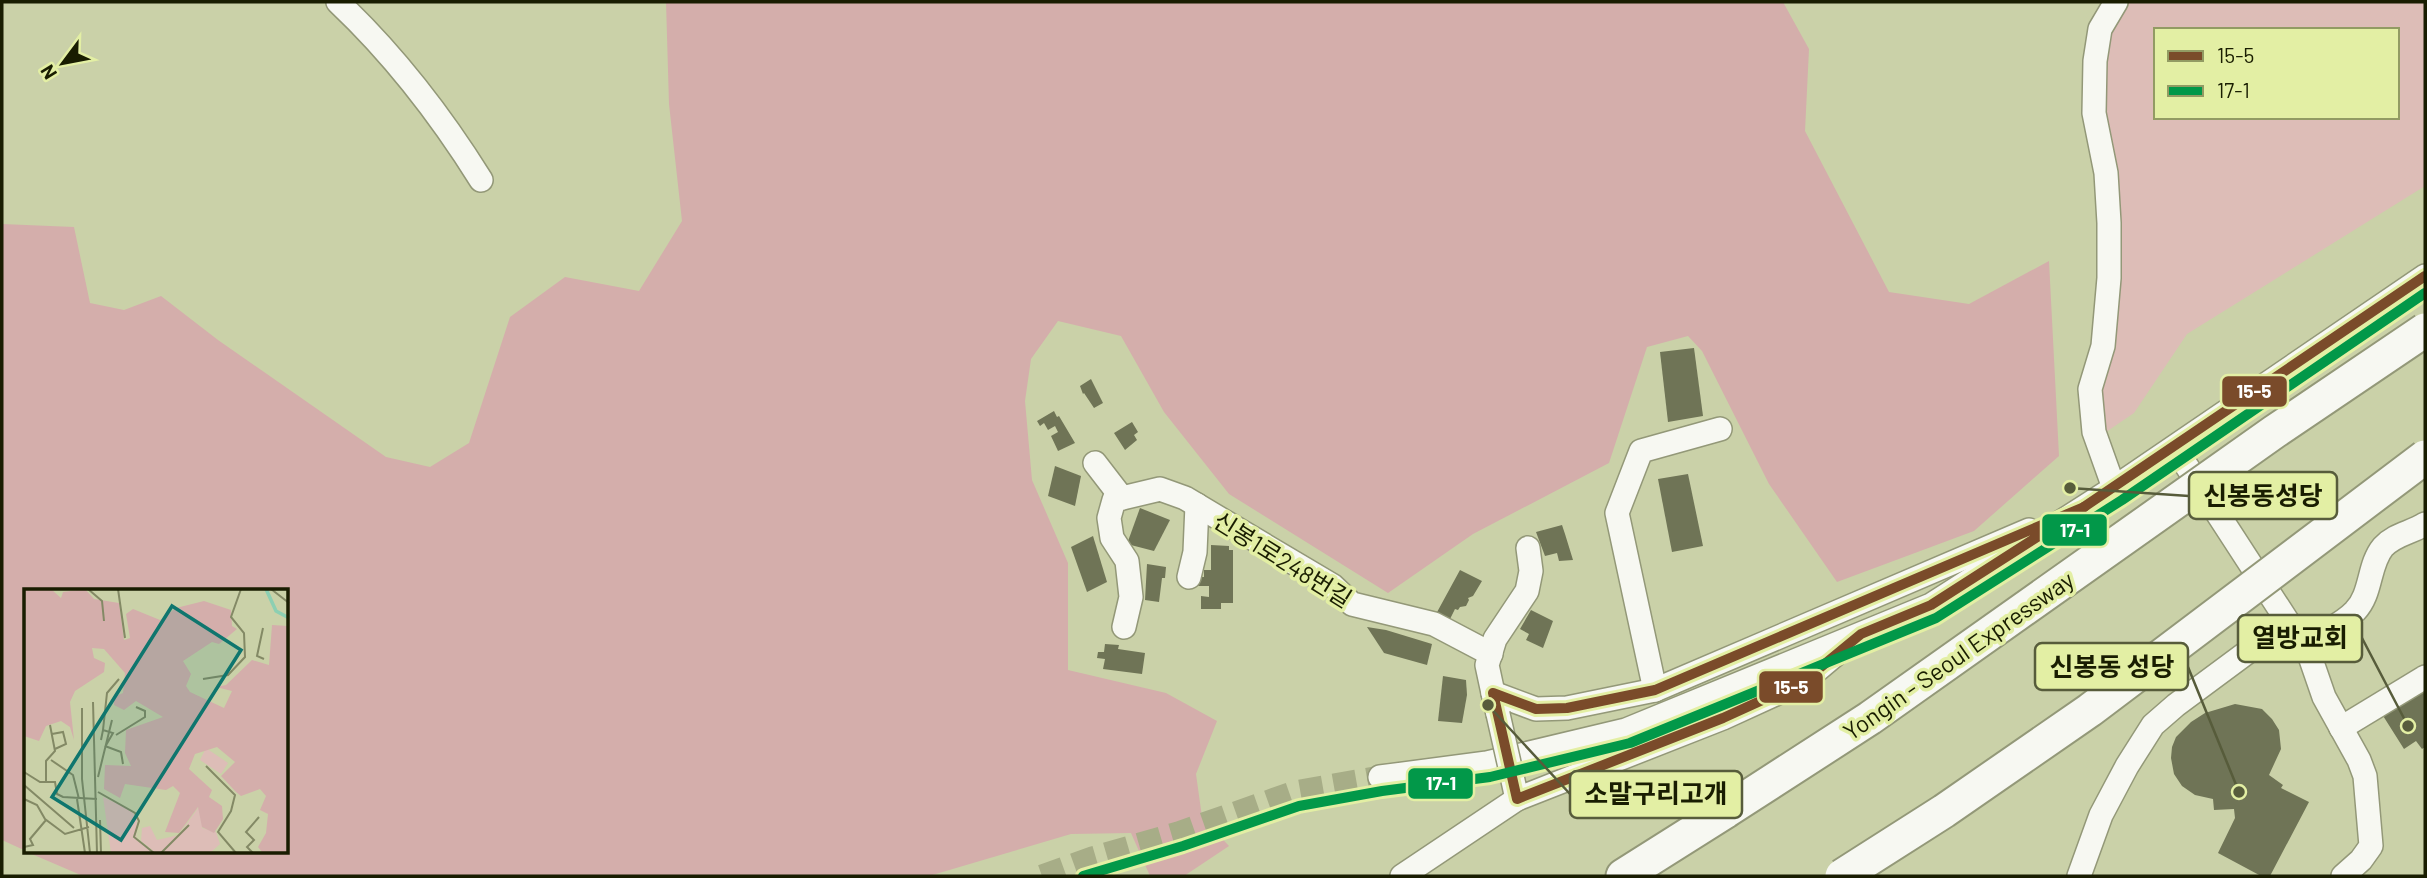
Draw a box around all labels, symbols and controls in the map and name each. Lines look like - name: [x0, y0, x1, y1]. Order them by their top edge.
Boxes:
- north arrow: [28, 28, 98, 98]
- legend: [2154, 28, 2399, 119]
- text: 15-5: [2217, 42, 2254, 67]
- text: N: [35, 61, 61, 84]
- text: 17-1: [2217, 77, 2250, 102]
- line badge: 15-5: [2221, 375, 2288, 408]
- text: 15-5: [2237, 379, 2271, 402]
- callout: 신봉동성당: [2189, 472, 2337, 519]
- text: 신봉동성당: [2203, 479, 2323, 510]
- street label: 신봉1로248번길: [1209, 505, 1357, 613]
- line badge: 17-1: [2041, 513, 2108, 547]
- text: 17-1: [2060, 518, 2090, 541]
- street label: Yongin - Seoul Expressway: [1837, 564, 2079, 746]
- inset map: [24, 589, 289, 854]
- callout: 열방교회: [2238, 615, 2362, 662]
- text: 열방교회: [2252, 621, 2348, 652]
- callout: 신봉동 성당: [2035, 643, 2188, 690]
- text: 신봉동 성당: [2050, 650, 2174, 681]
- line badge: 15-5: [1758, 670, 1824, 704]
- text: 15-5: [1774, 675, 1808, 698]
- line badge: 17-1: [1407, 767, 1474, 800]
- text: 17-1: [1426, 771, 1456, 794]
- callout: 소말구리고개: [1570, 771, 1742, 818]
- text: 소말구리고개: [1584, 777, 1728, 808]

